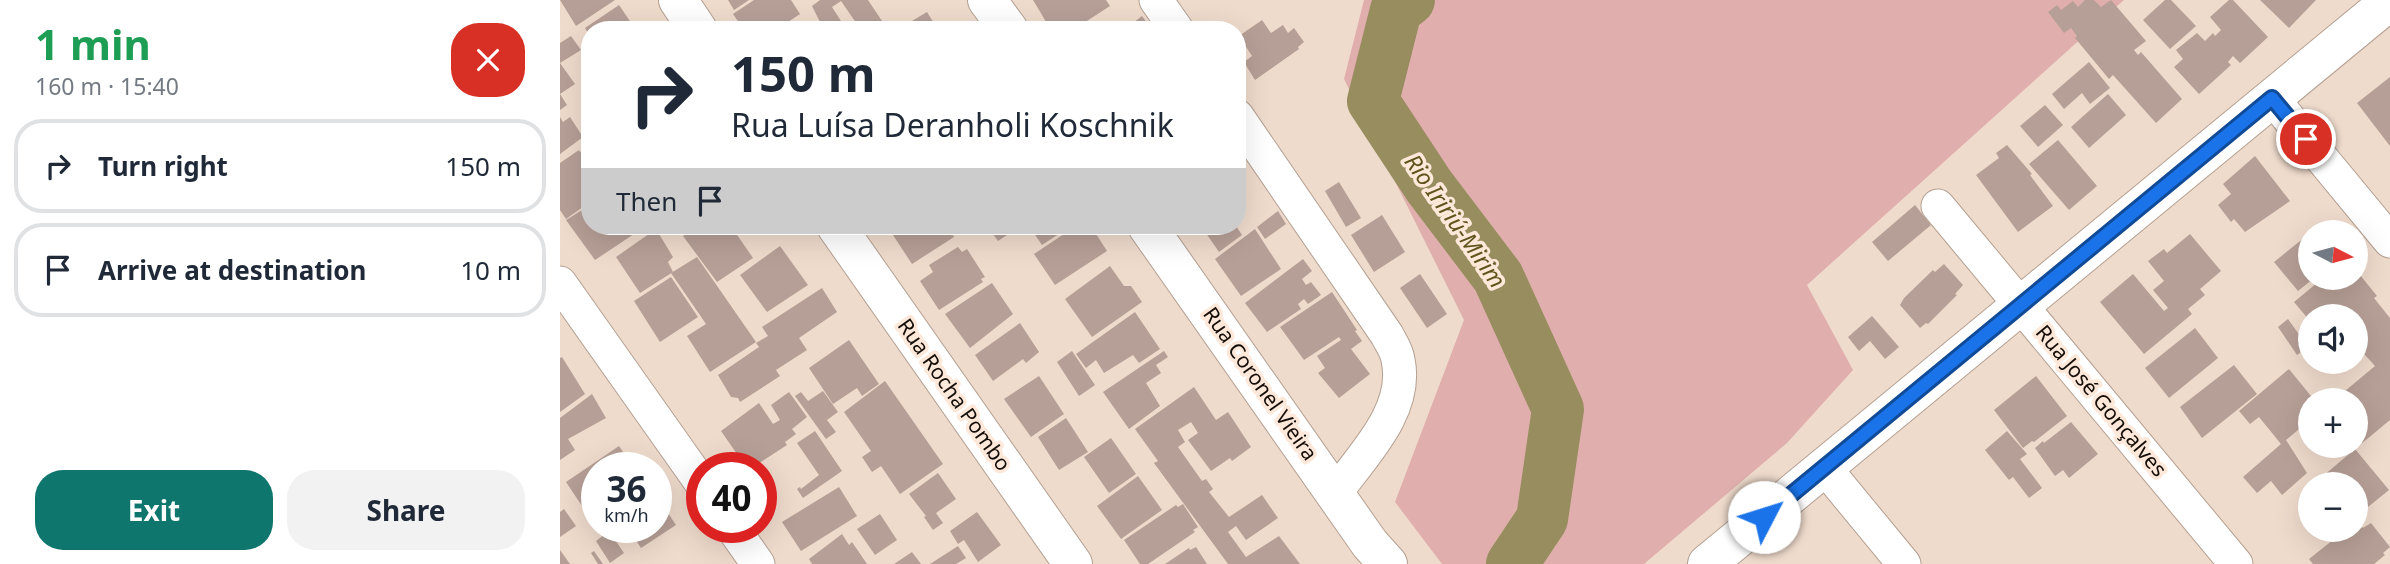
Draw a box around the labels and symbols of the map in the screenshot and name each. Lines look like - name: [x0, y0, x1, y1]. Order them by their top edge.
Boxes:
- pin: [2276, 109, 2336, 169]
- water label: Rio Iririú-Mirim: [1398, 147, 1514, 294]
- north arrow: [2298, 220, 2368, 290]
- street label: Rua Coronel Vieira: [1197, 301, 1324, 466]
- street label: Rua Rocha Pombo: [892, 313, 1018, 476]
- street label: Rua José Gonçalves: [2030, 319, 2174, 482]
- speed limit sign: 40: [686, 452, 777, 543]
- position arrow: [1727, 480, 1801, 554]

